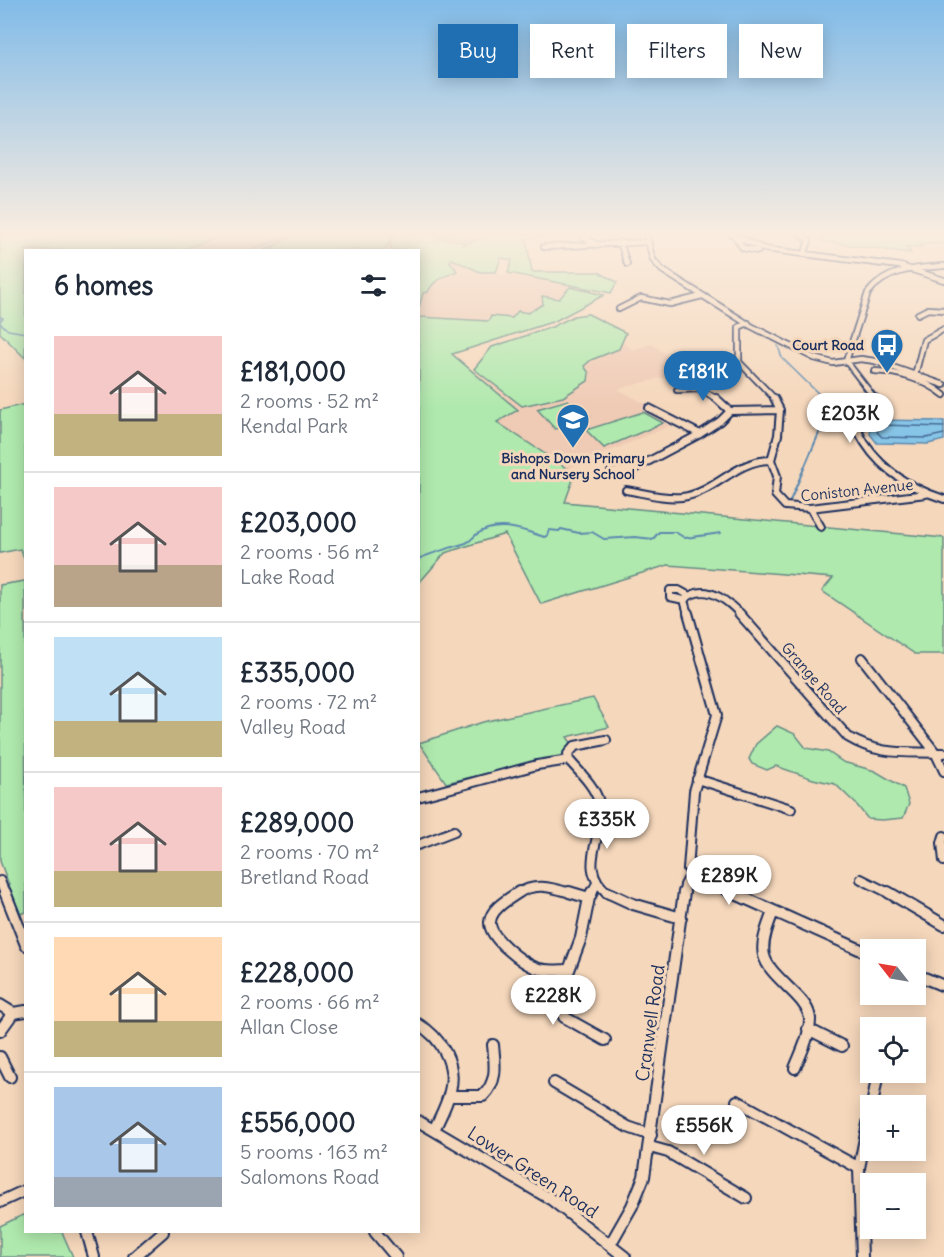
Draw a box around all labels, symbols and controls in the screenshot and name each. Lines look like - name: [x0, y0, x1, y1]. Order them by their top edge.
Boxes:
- chip: Buy: [438, 24, 518, 78]
- chip: Rent: [530, 24, 615, 78]
- chip: Filters: [627, 24, 727, 78]
- chip: New: [739, 24, 823, 78]
- text: 6 homes: [54, 269, 153, 302]
- icon: filters: [357, 269, 390, 302]
- bus stop icon: Court Road: [869, 327, 905, 374]
- place label: Court Road: [792, 336, 865, 354]
- pin: £181K: [661, 351, 745, 402]
- text: £181,000: [240, 355, 346, 388]
- text: £181K: [678, 358, 728, 383]
- icon: home: [102, 360, 174, 432]
- text: 2 rooms · 52 m²: [240, 388, 379, 413]
- pin: £203K: [808, 393, 892, 444]
- text: £203K: [821, 400, 879, 425]
- school or university icon: Bishops Down Primary and Nursery School: [555, 402, 591, 449]
- text: Kendal Park: [240, 413, 348, 438]
- place label: Bishops Down Primary and Nursery School: [501, 449, 645, 483]
- street label: Coniston Avenue: [800, 475, 914, 505]
- text: £203,000: [240, 506, 357, 539]
- icon: home: [102, 511, 174, 583]
- text: 2 rooms · 56 m²: [240, 539, 380, 564]
- text: Lake Road: [240, 564, 335, 589]
- street label: Grange Road: [778, 638, 851, 718]
- text: £335,000: [240, 656, 355, 689]
- icon: home: [102, 661, 174, 733]
- text: 2 rooms · 72 m²: [240, 689, 377, 714]
- text: Valley Road: [240, 714, 346, 739]
- pin: £335K: [565, 799, 649, 850]
- text: £289,000: [240, 806, 354, 839]
- text: £335K: [578, 806, 636, 831]
- icon: home: [102, 811, 174, 883]
- text: 2 rooms · 70 m²: [240, 839, 380, 864]
- pin: £289K: [687, 855, 771, 906]
- text: £289K: [700, 862, 758, 887]
- text: Bretland Road: [240, 864, 369, 889]
- north arrow: [860, 939, 926, 1005]
- map controls: [860, 939, 926, 1239]
- text: £228,000: [240, 956, 354, 989]
- icon: home: [102, 961, 174, 1033]
- street label: Cranwell Road: [630, 963, 670, 1083]
- pin: £228K: [511, 975, 595, 1026]
- text: £228K: [525, 982, 581, 1007]
- text: 2 rooms · 66 m²: [240, 989, 380, 1014]
- text: Allan Close: [240, 1014, 338, 1039]
- button: locate: [860, 1017, 926, 1083]
- button: +: [860, 1095, 926, 1161]
- pin: £556K: [662, 1105, 746, 1156]
- text: £556,000: [240, 1106, 356, 1139]
- icon: home: [102, 1111, 174, 1183]
- text: £556K: [675, 1112, 733, 1137]
- street label: Lower Green Road: [463, 1121, 603, 1223]
- text: 5 rooms · 163 m²: [240, 1139, 388, 1164]
- text: Salomons Road: [240, 1164, 379, 1189]
- button: −: [860, 1173, 926, 1239]

